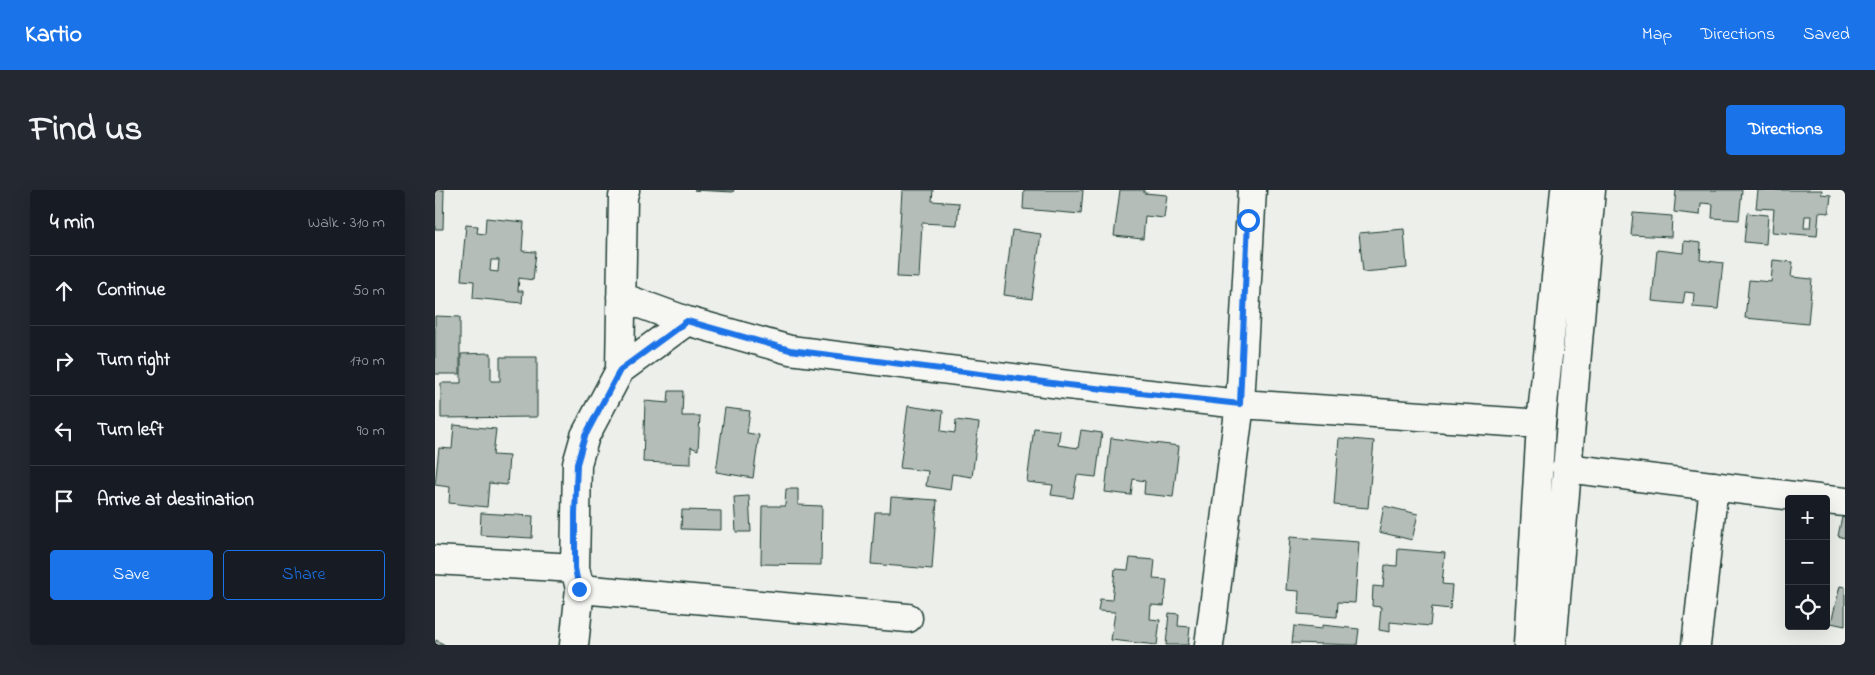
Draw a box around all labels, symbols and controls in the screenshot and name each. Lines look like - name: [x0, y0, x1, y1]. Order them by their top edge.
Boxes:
- text: Kartio: [25, 18, 82, 53]
- text: Map: [1642, 22, 1672, 48]
- text: Directions: [1700, 22, 1775, 48]
- text: Saved: [1803, 22, 1850, 48]
- text: Find us: [30, 105, 142, 156]
- button: Directions: [1726, 105, 1845, 155]
- text: 4 min: [50, 208, 94, 238]
- route start: [1237, 209, 1260, 232]
- text: Walk · 310 m: [308, 211, 385, 235]
- icon: ahead: [50, 277, 78, 305]
- text: Continue: [97, 277, 165, 304]
- text: 50 m: [353, 279, 385, 303]
- icon: right: [50, 347, 78, 375]
- text: Turn right: [97, 347, 170, 374]
- text: 170 m: [350, 349, 385, 373]
- icon: left: [50, 417, 78, 445]
- text: Turn left: [97, 417, 164, 444]
- text: 90 m: [357, 419, 385, 443]
- icon: arrive: [50, 487, 78, 515]
- text: Arrive at destination: [97, 487, 254, 514]
- map controls: [1785, 495, 1830, 630]
- button: +: [1785, 495, 1830, 540]
- button: −: [1785, 540, 1830, 585]
- button: Save: [50, 550, 213, 600]
- button: Share: [223, 550, 385, 600]
- route end: [568, 578, 591, 601]
- button: locate: [1785, 585, 1830, 630]

